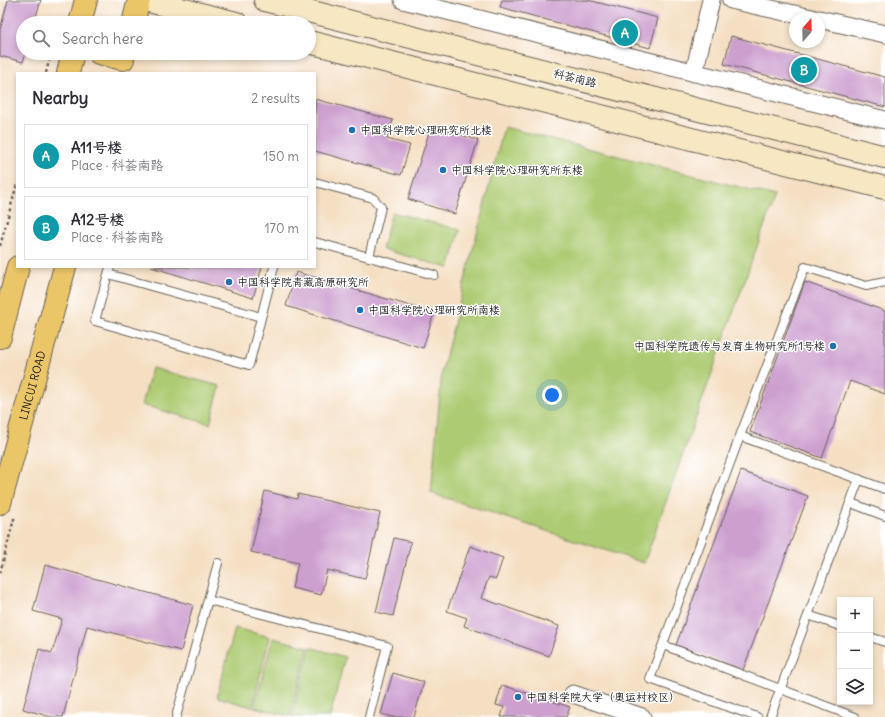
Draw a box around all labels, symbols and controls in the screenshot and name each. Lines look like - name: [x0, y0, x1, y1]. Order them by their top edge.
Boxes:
- north arrow: [789, 12, 825, 48]
- search box: [16, 16, 316, 60]
- pin: A: [612, 18, 638, 48]
- icon: search: [30, 27, 52, 49]
- text: Search here: [62, 29, 143, 48]
- pin: B: [791, 55, 817, 85]
- street label: 科荟南路: [552, 66, 598, 90]
- text: Nearby: [32, 87, 88, 109]
- text: 2 results: [251, 90, 300, 107]
- place label: 中国科学院心理研究所北楼: [360, 123, 492, 137]
- marker: 中国科学院心理研究所北楼: [347, 125, 357, 135]
- text: A11号楼: [71, 138, 122, 157]
- text: A: [42, 148, 50, 165]
- text: 150 m: [263, 148, 299, 165]
- text: Place · 科荟南路: [71, 157, 164, 174]
- place label: 中国科学院心理研究所东楼: [451, 163, 583, 177]
- marker: 中国科学院心理研究所东楼: [438, 165, 448, 175]
- text: A12号楼: [71, 210, 125, 229]
- text: B: [42, 220, 50, 237]
- text: 170 m: [264, 220, 299, 237]
- text: Place · 科荟南路: [71, 229, 164, 246]
- place label: 中国科学院青藏高原研究所: [237, 275, 369, 289]
- marker: 中国科学院青藏高原研究所: [224, 277, 234, 287]
- place label: 中国科学院心理研究所南楼: [368, 303, 500, 317]
- marker: 中国科学院心理研究所南楼: [355, 305, 365, 315]
- place label: 中国科学院遗传与发育生物研究所1号楼: [634, 339, 825, 353]
- marker: 中国科学院遗传与发育生物研究所1号楼: [828, 341, 838, 351]
- street label: LINCUI ROAD: [16, 349, 49, 421]
- your location: [542, 385, 562, 405]
- map controls: [837, 597, 873, 705]
- button: +: [837, 597, 873, 633]
- button: −: [837, 633, 873, 669]
- button: layers: [837, 669, 873, 705]
- place label: 中国科学院大学（奥运村校区）: [526, 690, 680, 704]
- marker: 中国科学院大学（奥运村校区）: [513, 692, 523, 702]

